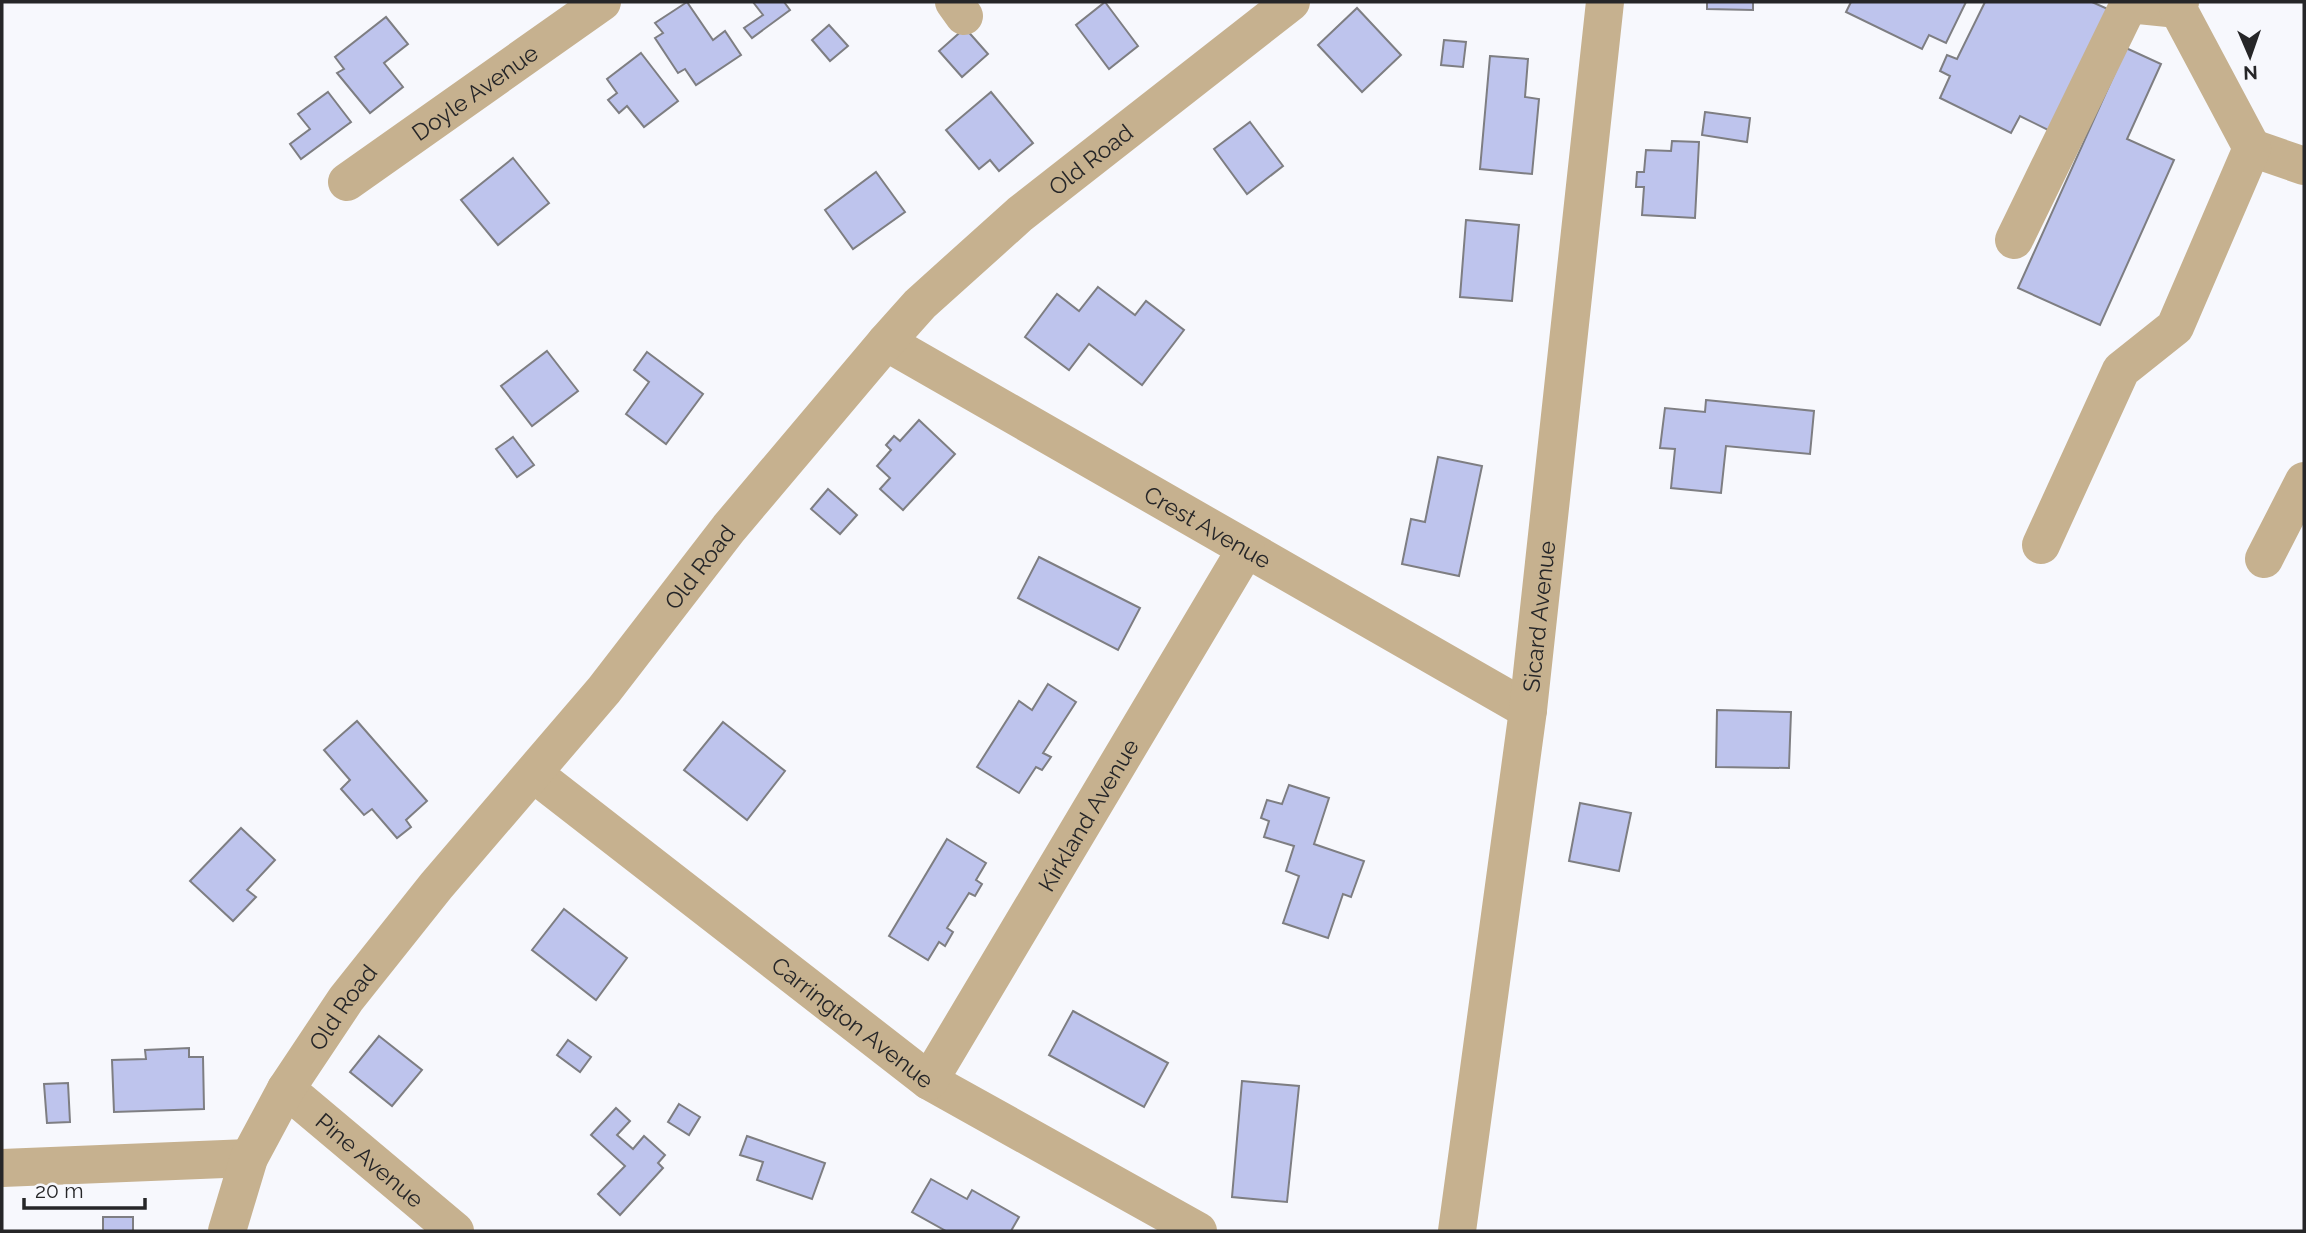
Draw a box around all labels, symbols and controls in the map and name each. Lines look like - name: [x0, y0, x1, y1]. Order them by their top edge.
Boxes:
- north arrow: [2215, 21, 2285, 91]
- street label: Doyle Avenue: [406, 38, 543, 146]
- text: N: [2243, 62, 2258, 84]
- street label: Old Road: [1043, 118, 1137, 200]
- street label: Crest Avenue: [1140, 480, 1276, 573]
- street label: Old Road: [658, 519, 740, 614]
- street label: Sicard Avenue: [1517, 539, 1560, 693]
- street label: Kirkland Avenue: [1032, 734, 1143, 896]
- street label: Carrington Avenue: [767, 951, 939, 1093]
- street label: Old Road: [302, 959, 382, 1055]
- street label: Pine Avenue: [311, 1107, 430, 1213]
- scale bar: [24, 1166, 145, 1210]
- text: 20 m: [35, 1178, 83, 1203]

